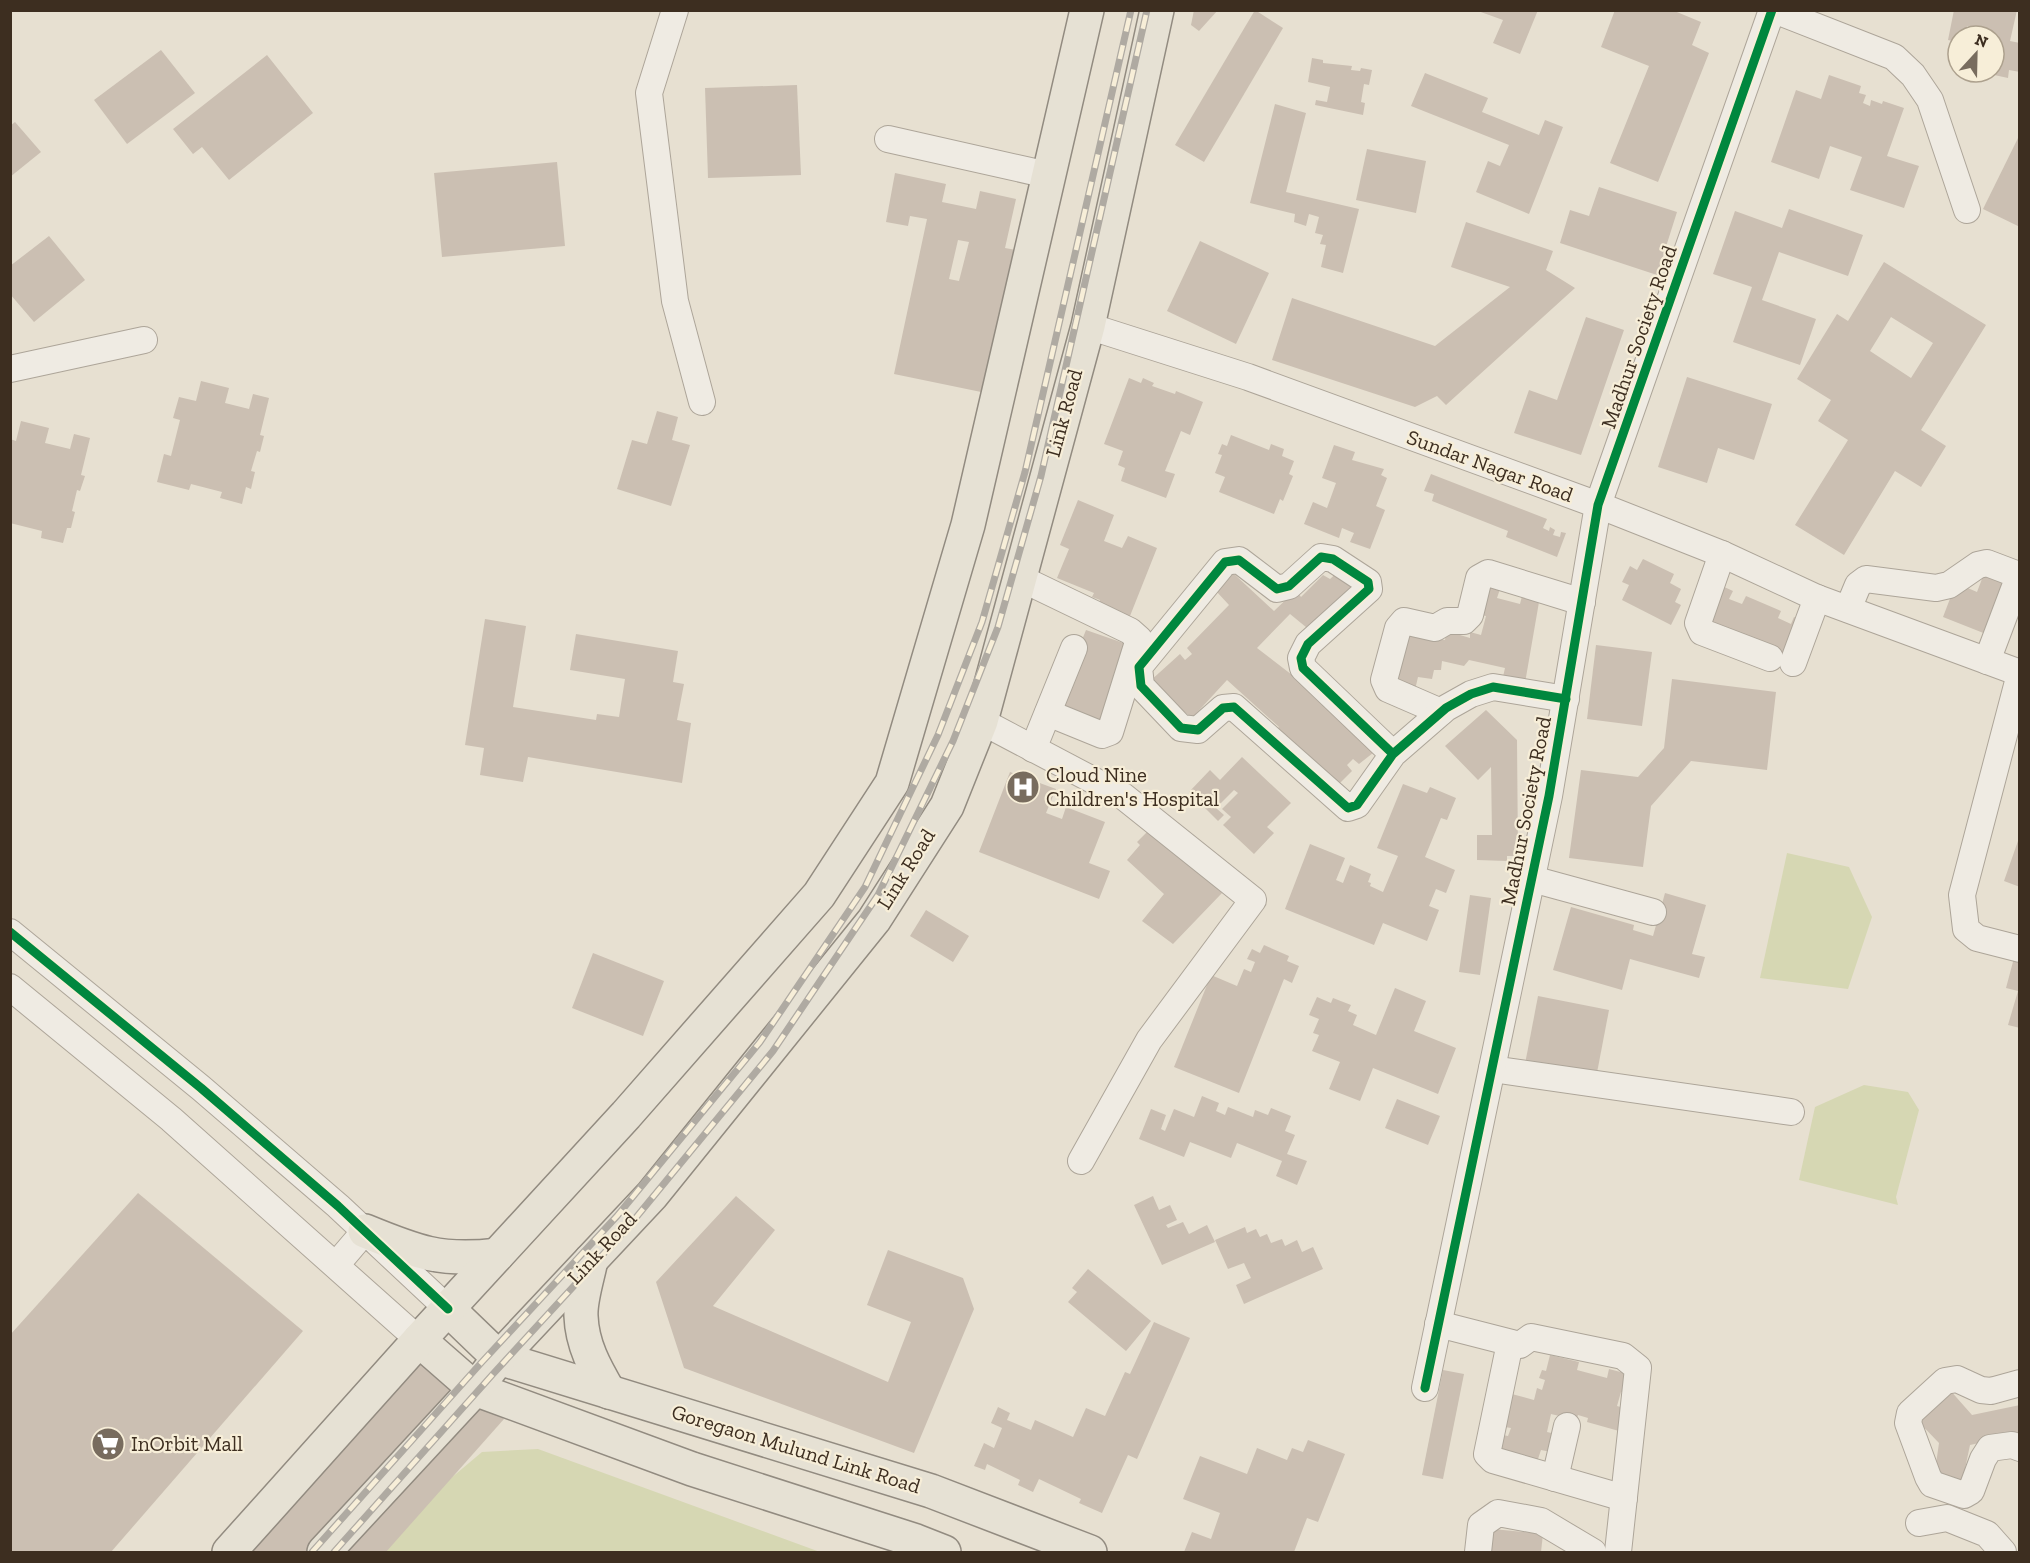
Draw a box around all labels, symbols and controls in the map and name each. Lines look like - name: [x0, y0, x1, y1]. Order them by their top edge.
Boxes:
- north arrow: [1946, 24, 2006, 84]
- text: N: [1972, 29, 1991, 52]
- street label: Madhur Society Road: [1595, 241, 1682, 432]
- street label: Link Road: [1040, 366, 1087, 460]
- street label: Sundar Nagar Road: [1404, 424, 1577, 507]
- street label: Madhur Society Road: [1495, 714, 1556, 908]
- place label: Cloud Nine Children's Hospital: [1046, 762, 1219, 811]
- hospital icon: Cloud Nine Children's Hospital: [1005, 769, 1041, 805]
- street label: Link Road: [871, 823, 940, 914]
- street label: Link Road: [562, 1206, 642, 1289]
- street label: Goregaon Mulund Link Road: [669, 1399, 924, 1498]
- supermarket icon: InOrbit Mall: [90, 1426, 126, 1462]
- place label: InOrbit Mall: [131, 1431, 243, 1456]

